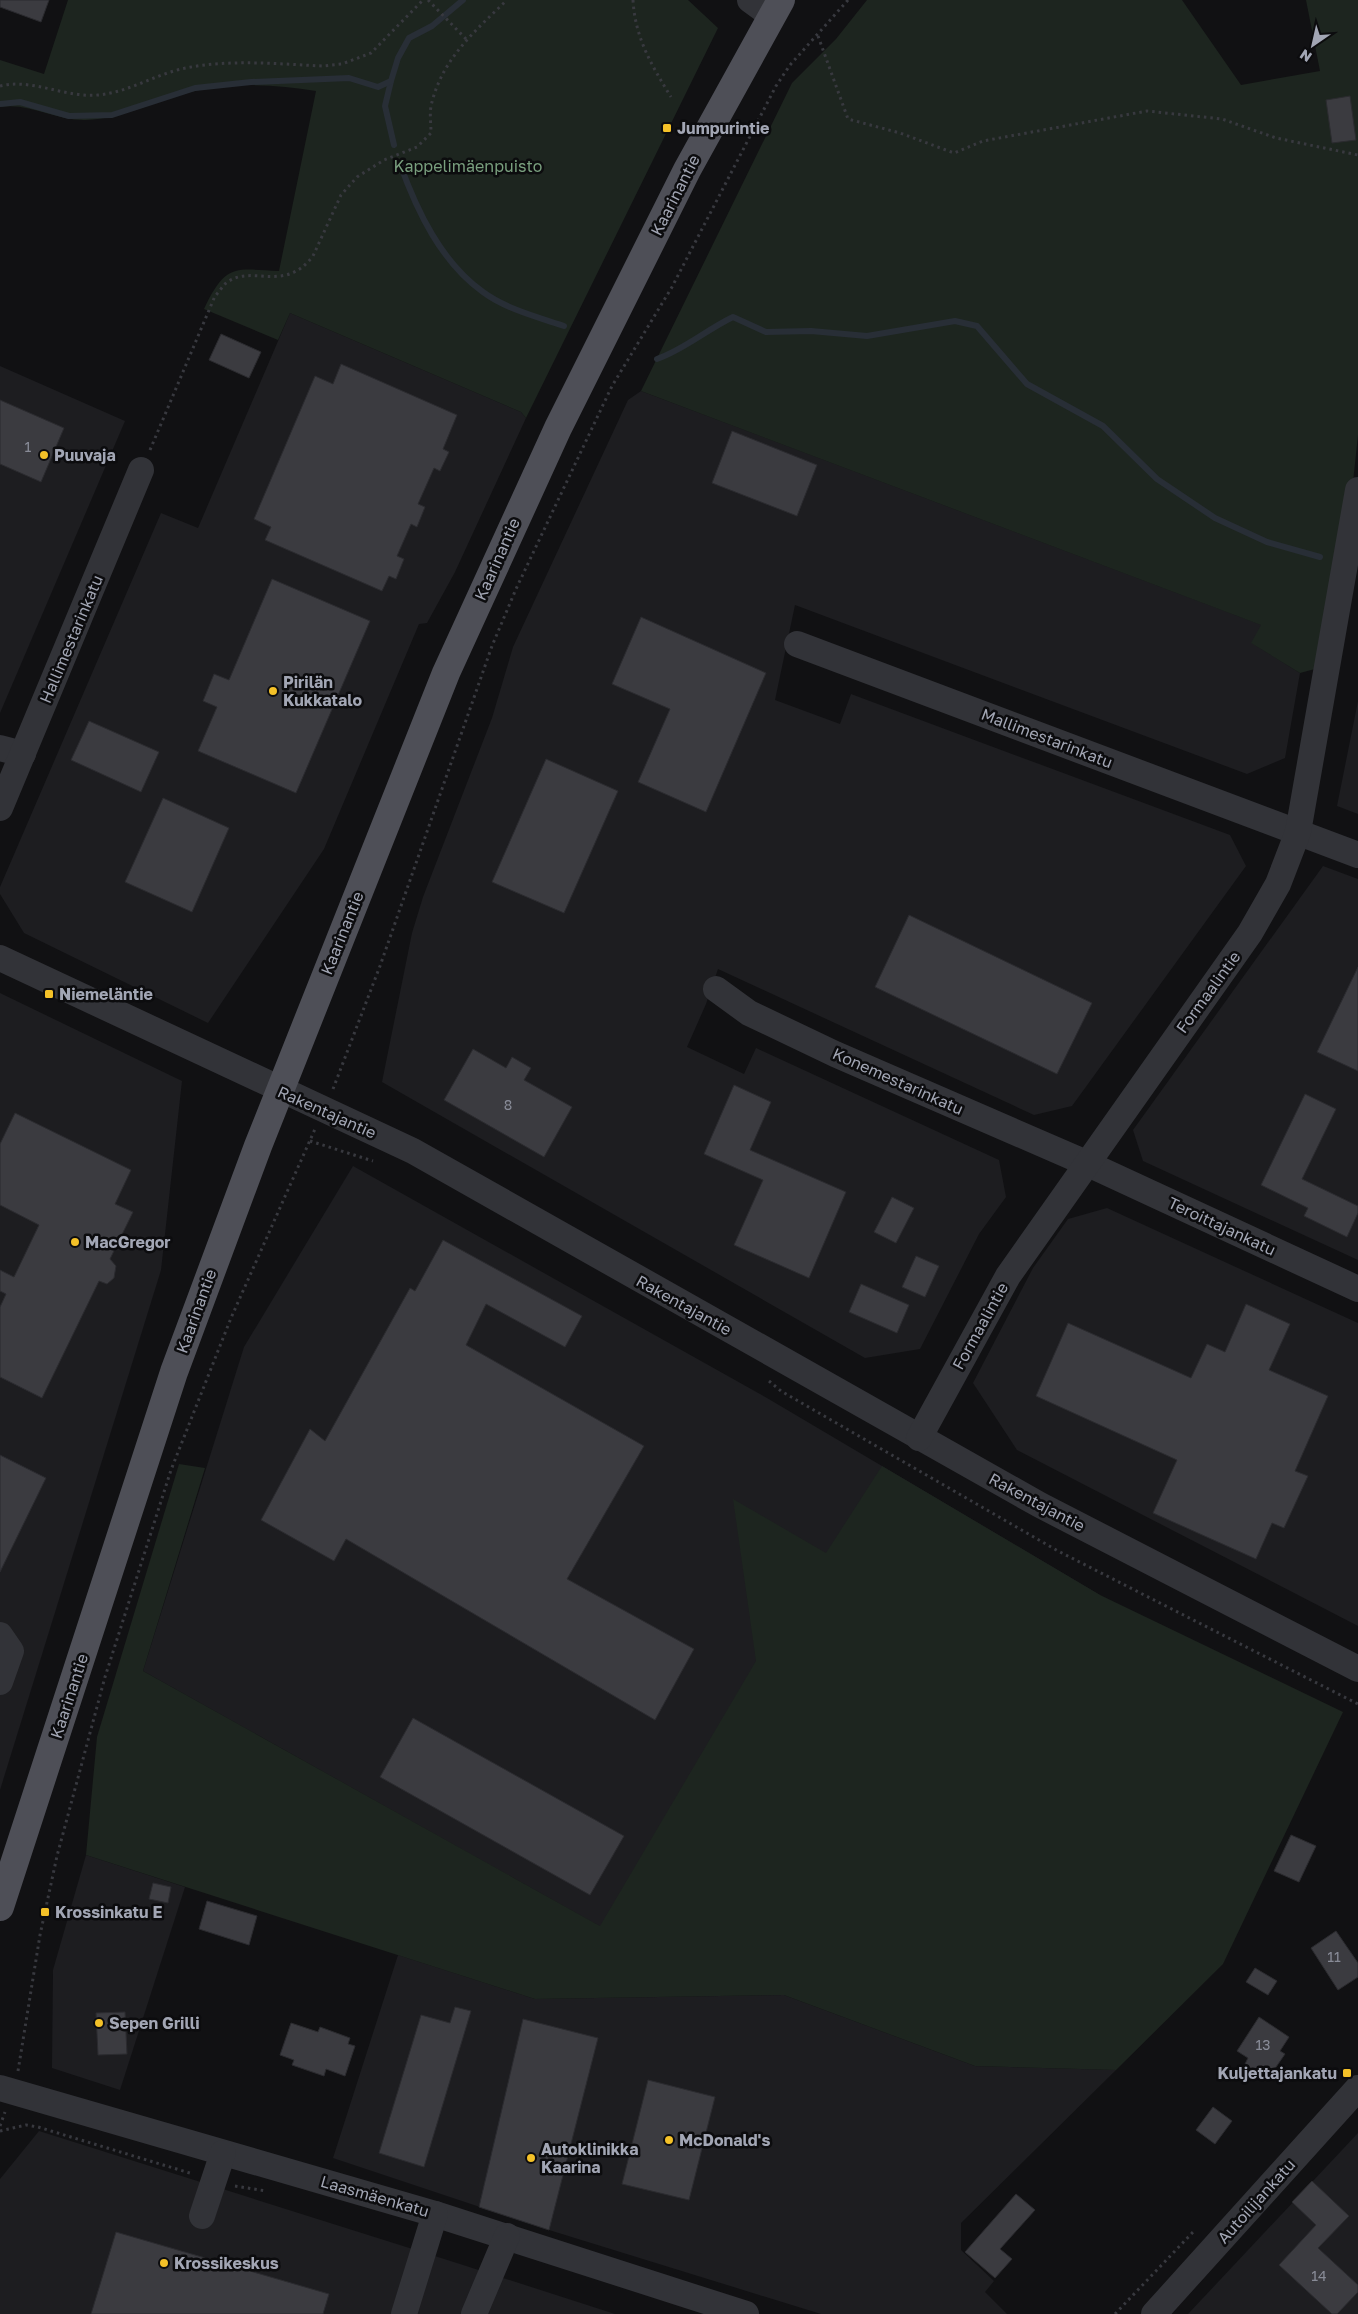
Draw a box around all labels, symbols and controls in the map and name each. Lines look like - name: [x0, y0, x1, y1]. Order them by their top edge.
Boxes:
- north arrow: [1288, 20, 1338, 70]
- text: N: [1296, 46, 1315, 66]
- place label: Jumpurintie: [677, 118, 770, 138]
- marker: Jumpurintie: [661, 122, 673, 134]
- street label: Kaarinantie: [646, 151, 704, 239]
- park label: Kappelimäenpuisto: [394, 156, 542, 176]
- house number: 1: [25, 438, 32, 455]
- place label: Puuvaja: [54, 445, 116, 465]
- marker: Puuvaja: [38, 449, 50, 461]
- street label: Kaarinantie: [470, 515, 524, 603]
- street label: Hallimestarinkatu: [35, 572, 107, 706]
- place label: Pirilän Kukkatalo: [283, 672, 363, 710]
- marker: Pirilän Kukkatalo: [267, 685, 279, 697]
- street label: Mallimestarinkatu: [979, 704, 1115, 772]
- street label: Kaarinantie: [316, 888, 368, 978]
- street label: Formaalintie: [1172, 947, 1244, 1037]
- place label: Niemeläntie: [59, 984, 153, 1004]
- marker: Niemeläntie: [43, 988, 55, 1000]
- street label: Konemestarinkatu: [830, 1043, 966, 1119]
- street label: Rakentajantie: [275, 1081, 379, 1143]
- house number: 8: [504, 1096, 512, 1113]
- street label: Teroittajankatu: [1165, 1192, 1279, 1260]
- place label: MacGregor: [85, 1232, 171, 1252]
- marker: MacGregor: [69, 1236, 81, 1248]
- street label: Kaarinantie: [172, 1266, 220, 1356]
- street label: Rakentajantie: [633, 1271, 735, 1339]
- street label: Formaalintie: [948, 1279, 1012, 1373]
- street label: Rakentajantie: [986, 1468, 1088, 1536]
- street label: Kaarinantie: [46, 1651, 92, 1741]
- place label: Krossinkatu E: [55, 1902, 163, 1922]
- marker: Krossinkatu E: [39, 1906, 51, 1918]
- house number: 11: [1327, 1948, 1341, 1965]
- place label: Sepen Grilli: [109, 2013, 200, 2033]
- marker: Sepen Grilli: [93, 2017, 105, 2029]
- house number: 13: [1256, 2036, 1270, 2053]
- place label: Kuljettajankatu: [1217, 2063, 1337, 2083]
- marker: Kuljettajankatu: [1341, 2067, 1353, 2079]
- place label: McDonald's: [679, 2130, 770, 2150]
- marker: McDonald's: [663, 2134, 675, 2146]
- place label: Autoklinikka Kaarina: [541, 2139, 638, 2177]
- marker: Autoklinikka Kaarina: [525, 2152, 537, 2164]
- street label: Autoilijankatu: [1213, 2155, 1299, 2247]
- street label: Laasmäenkatu: [318, 2171, 432, 2221]
- place label: Krossikeskus: [174, 2253, 279, 2273]
- marker: Krossikeskus: [158, 2257, 170, 2269]
- house number: 14: [1311, 2267, 1327, 2284]

